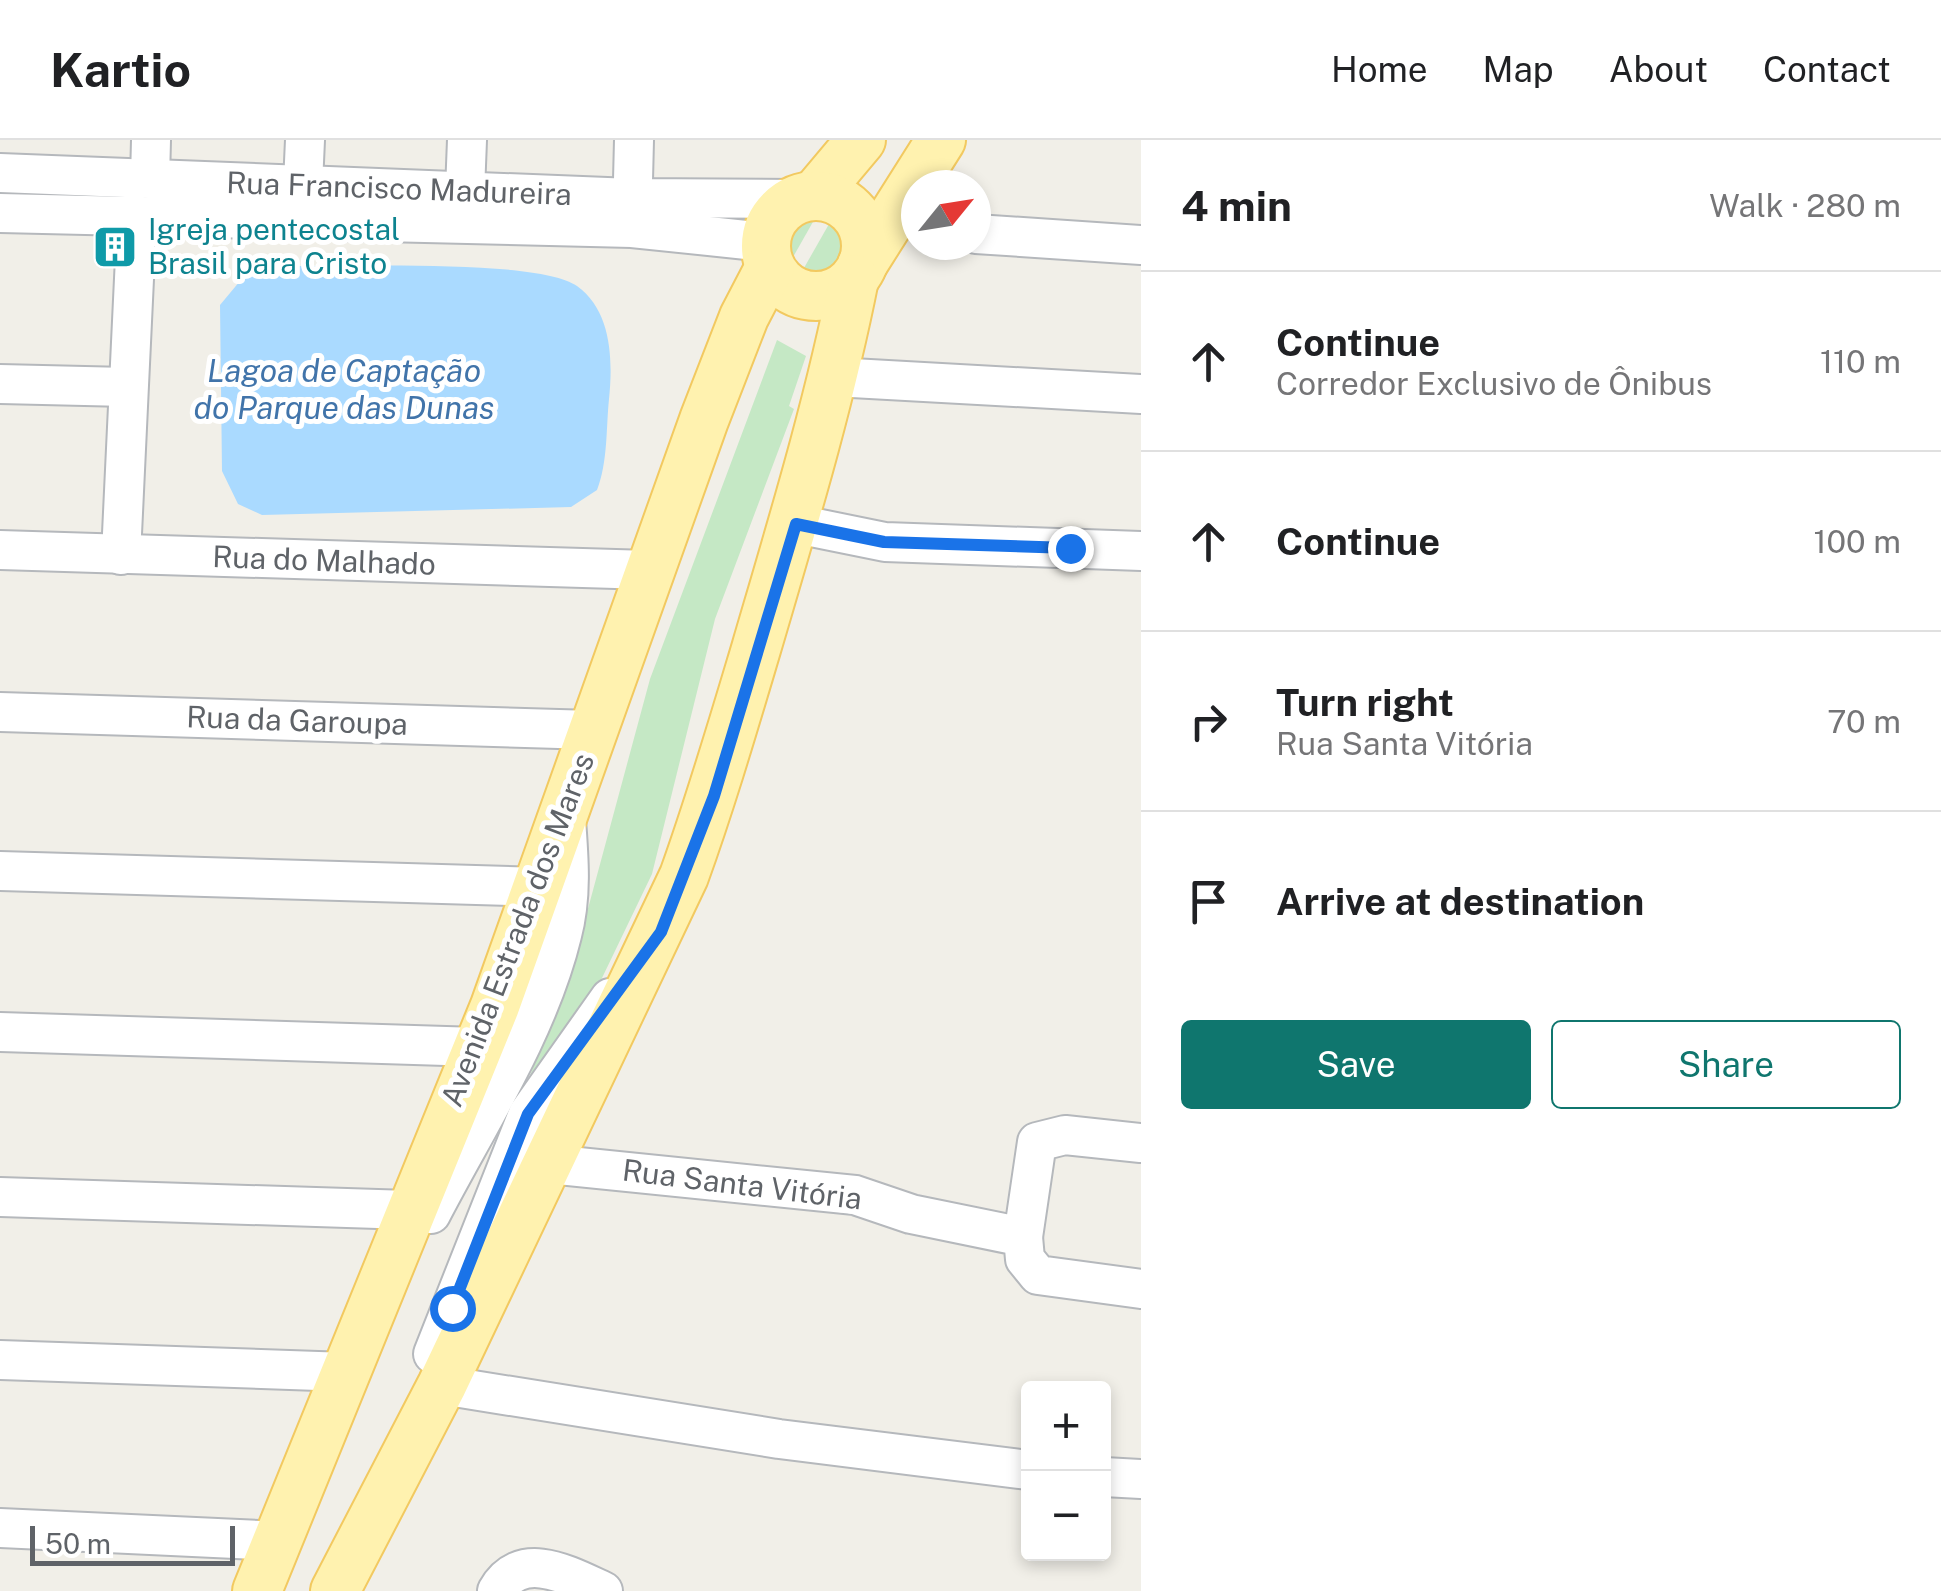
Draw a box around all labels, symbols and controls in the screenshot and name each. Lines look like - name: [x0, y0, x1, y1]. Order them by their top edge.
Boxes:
- text: Kartio: [50, 41, 191, 98]
- text: Home: [1331, 49, 1428, 90]
- text: Map: [1483, 49, 1554, 90]
- text: About: [1609, 49, 1708, 90]
- text: Contact: [1763, 49, 1891, 90]
- street label: Rua Francisco Madureira: [226, 164, 572, 212]
- north arrow: [901, 170, 991, 260]
- text: 4 min: [1181, 181, 1292, 230]
- text: Walk · 280 m: [1709, 187, 1901, 224]
- place label: Igreja pentecostal Brasil para Cristo: [148, 211, 400, 281]
- building icon: Igreja pentecostal Brasil para Cristo: [92, 224, 138, 270]
- text: Continue: [1276, 320, 1440, 365]
- icon: ahead: [1181, 334, 1236, 389]
- text: 110 m: [1820, 343, 1901, 380]
- water label: Lagoa de Captação do Parque das Dunas: [194, 352, 494, 426]
- text: Corredor Exclusivo de Ônibus: [1276, 365, 1712, 402]
- icon: ahead: [1181, 514, 1236, 569]
- text: Continue: [1276, 519, 1440, 564]
- text: 100 m: [1814, 523, 1901, 560]
- route end: [1048, 526, 1094, 572]
- street label: Rua do Malhado: [212, 538, 436, 582]
- text: Turn right: [1276, 680, 1454, 725]
- icon: right: [1181, 694, 1236, 749]
- street label: Rua da Garoupa: [186, 698, 408, 742]
- text: 70 m: [1827, 703, 1901, 740]
- text: Rua Santa Vitória: [1276, 725, 1533, 762]
- street label: Avenida Estrada dos Mares: [433, 748, 601, 1111]
- icon: arrive: [1181, 874, 1236, 929]
- text: Arrive at destination: [1276, 879, 1644, 924]
- button: Save: [1181, 1020, 1531, 1109]
- button: Share: [1551, 1020, 1901, 1109]
- street label: Rua Santa Vitória: [620, 1151, 864, 1217]
- route start: [430, 1286, 476, 1332]
- map controls: [1021, 1381, 1111, 1561]
- button: +: [1021, 1381, 1111, 1471]
- button: −: [1021, 1471, 1111, 1561]
- scale bar: [30, 1521, 235, 1566]
- text: 50 m: [45, 1527, 111, 1560]

